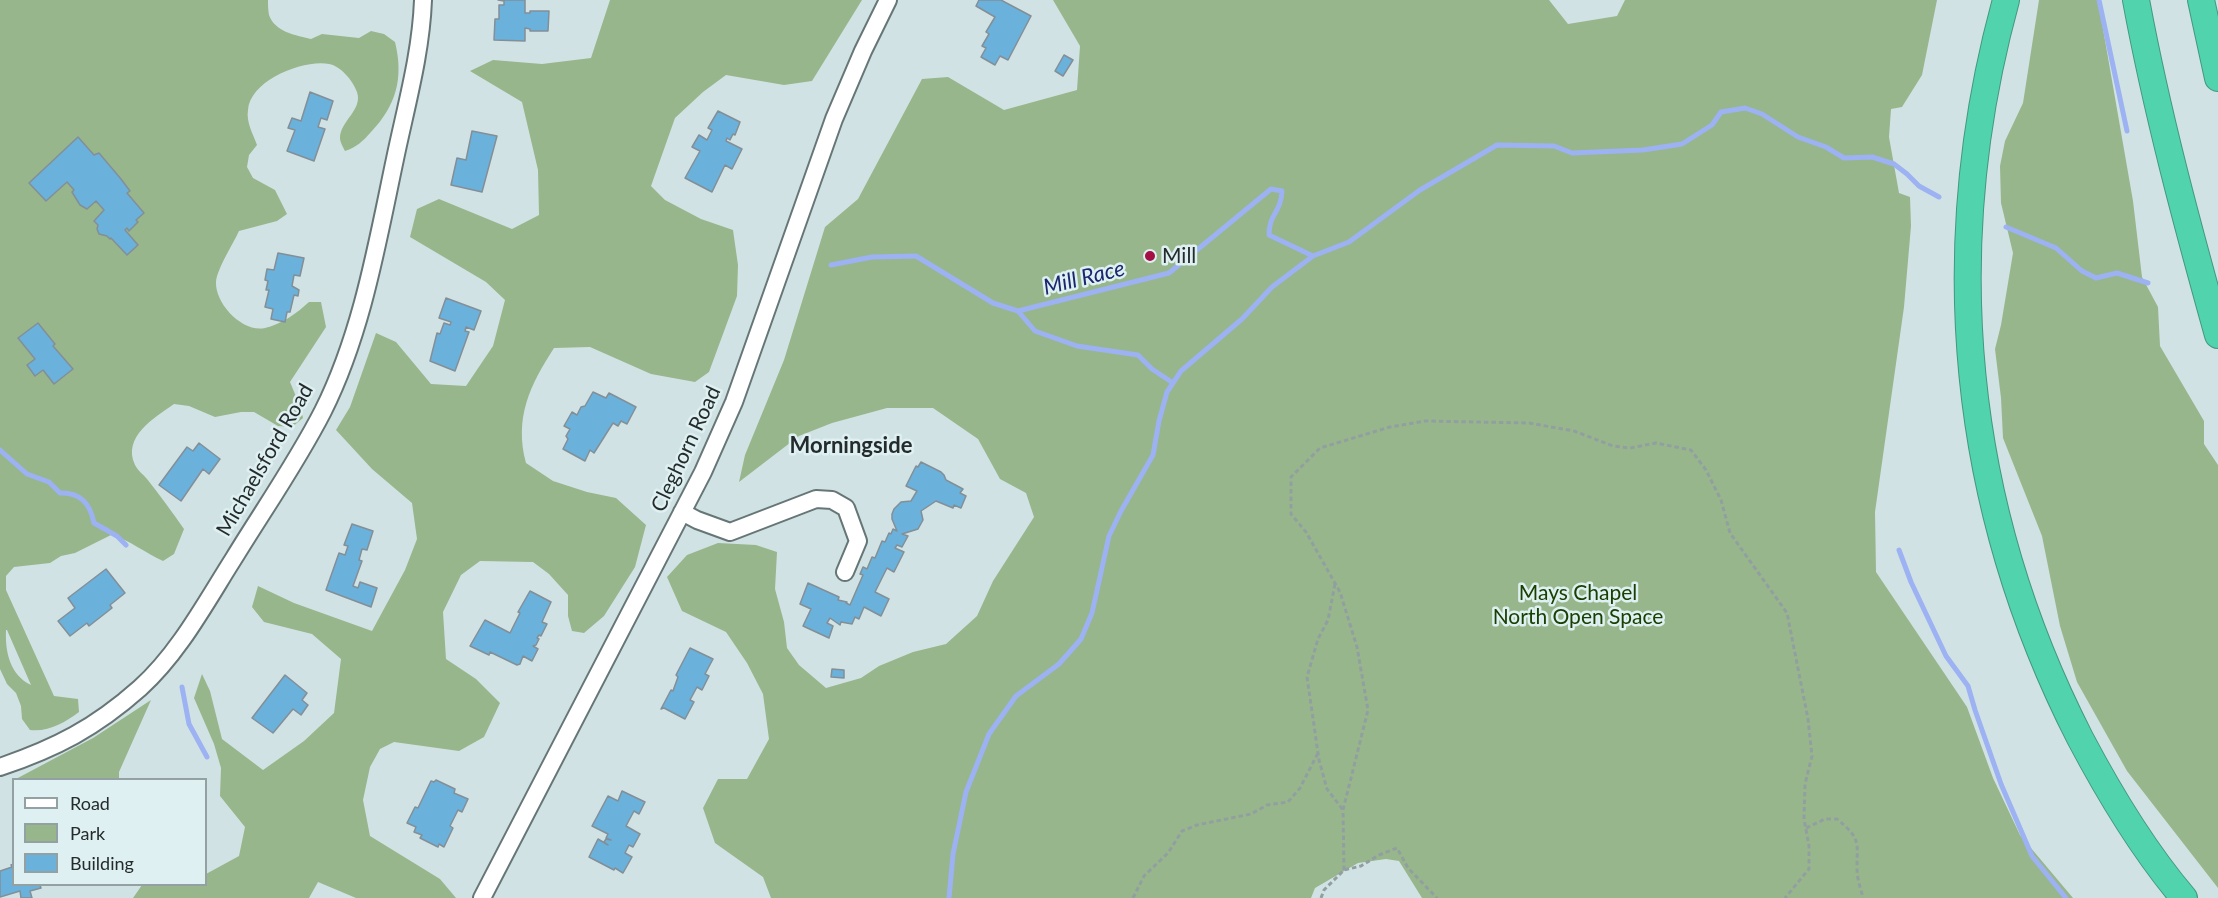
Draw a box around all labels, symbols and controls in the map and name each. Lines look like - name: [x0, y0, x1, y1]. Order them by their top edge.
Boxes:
- place label: Mill: [1162, 243, 1196, 269]
- marker: Mill: [1143, 249, 1157, 263]
- water label: Mill Race: [1041, 255, 1127, 301]
- street label: Michaelsford Road: [211, 379, 319, 541]
- street label: Cleghorn Road: [646, 382, 726, 516]
- district label: Morningside: [790, 433, 912, 459]
- park label: Mays Chapel North Open Space: [1493, 580, 1663, 630]
- legend: [12, 778, 207, 886]
- text: Road: [70, 792, 110, 814]
- text: Park: [70, 822, 105, 844]
- text: Building: [70, 852, 134, 874]

